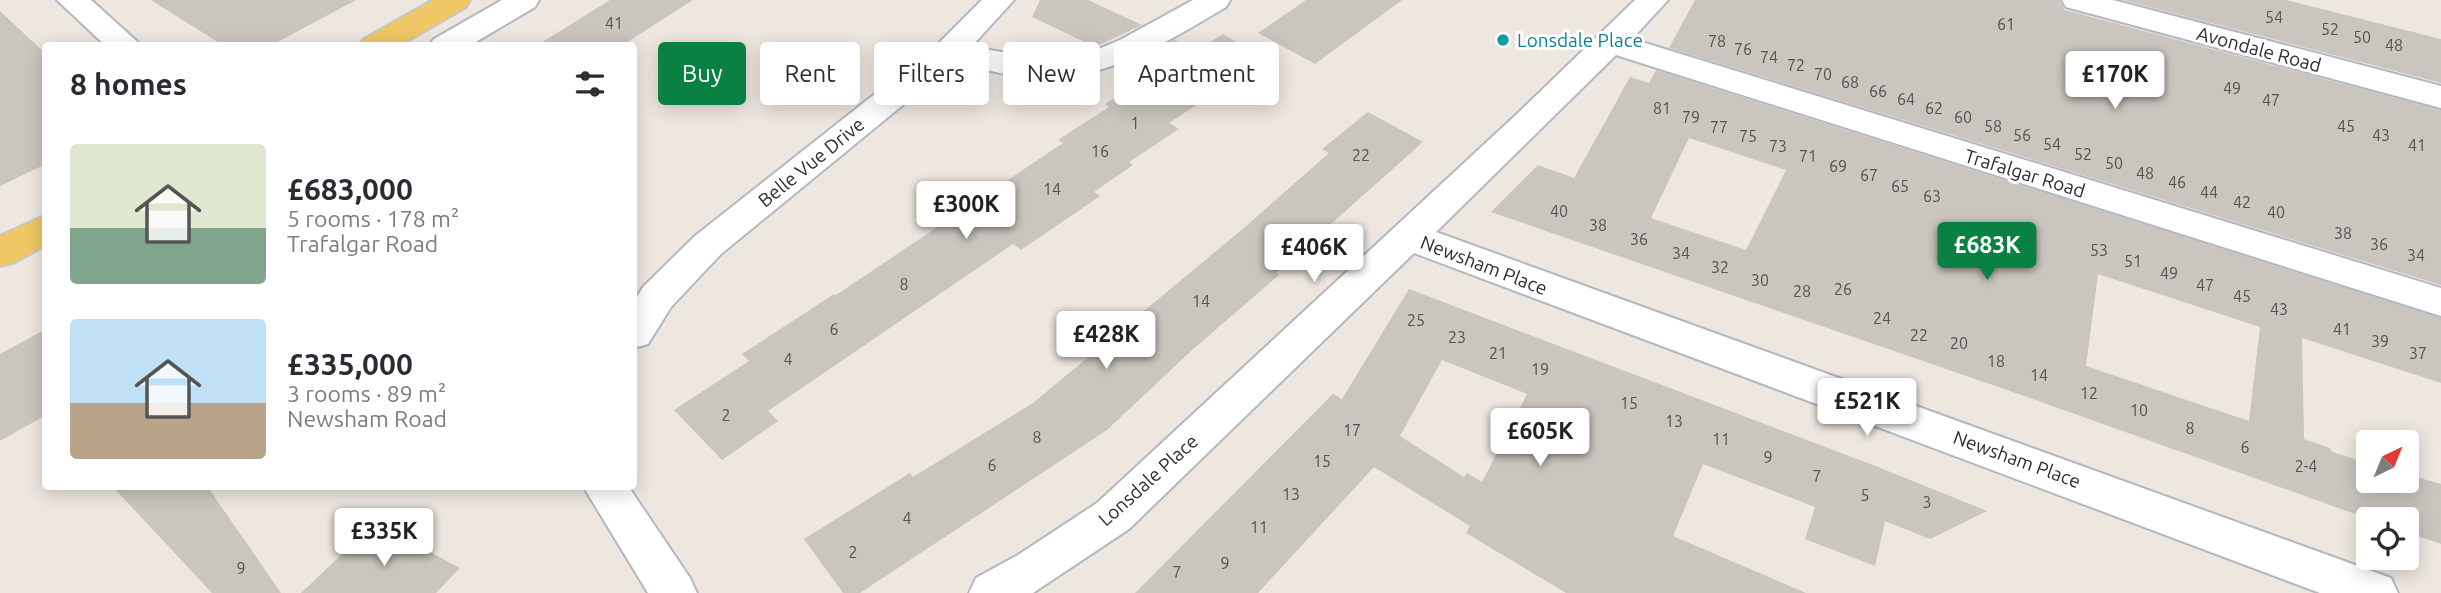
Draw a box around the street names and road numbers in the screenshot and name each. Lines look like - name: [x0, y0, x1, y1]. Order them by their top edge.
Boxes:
- street label: Avondale Road: [2194, 22, 2324, 76]
- street label: Belle Vue Drive: [754, 113, 868, 211]
- street label: Trafalgar Road: [1962, 144, 2088, 202]
- street label: Newsham Place: [1418, 231, 1550, 299]
- street label: Newsham Place: [1950, 426, 2084, 492]
- street label: Lonsdale Place: [1094, 430, 1202, 530]

